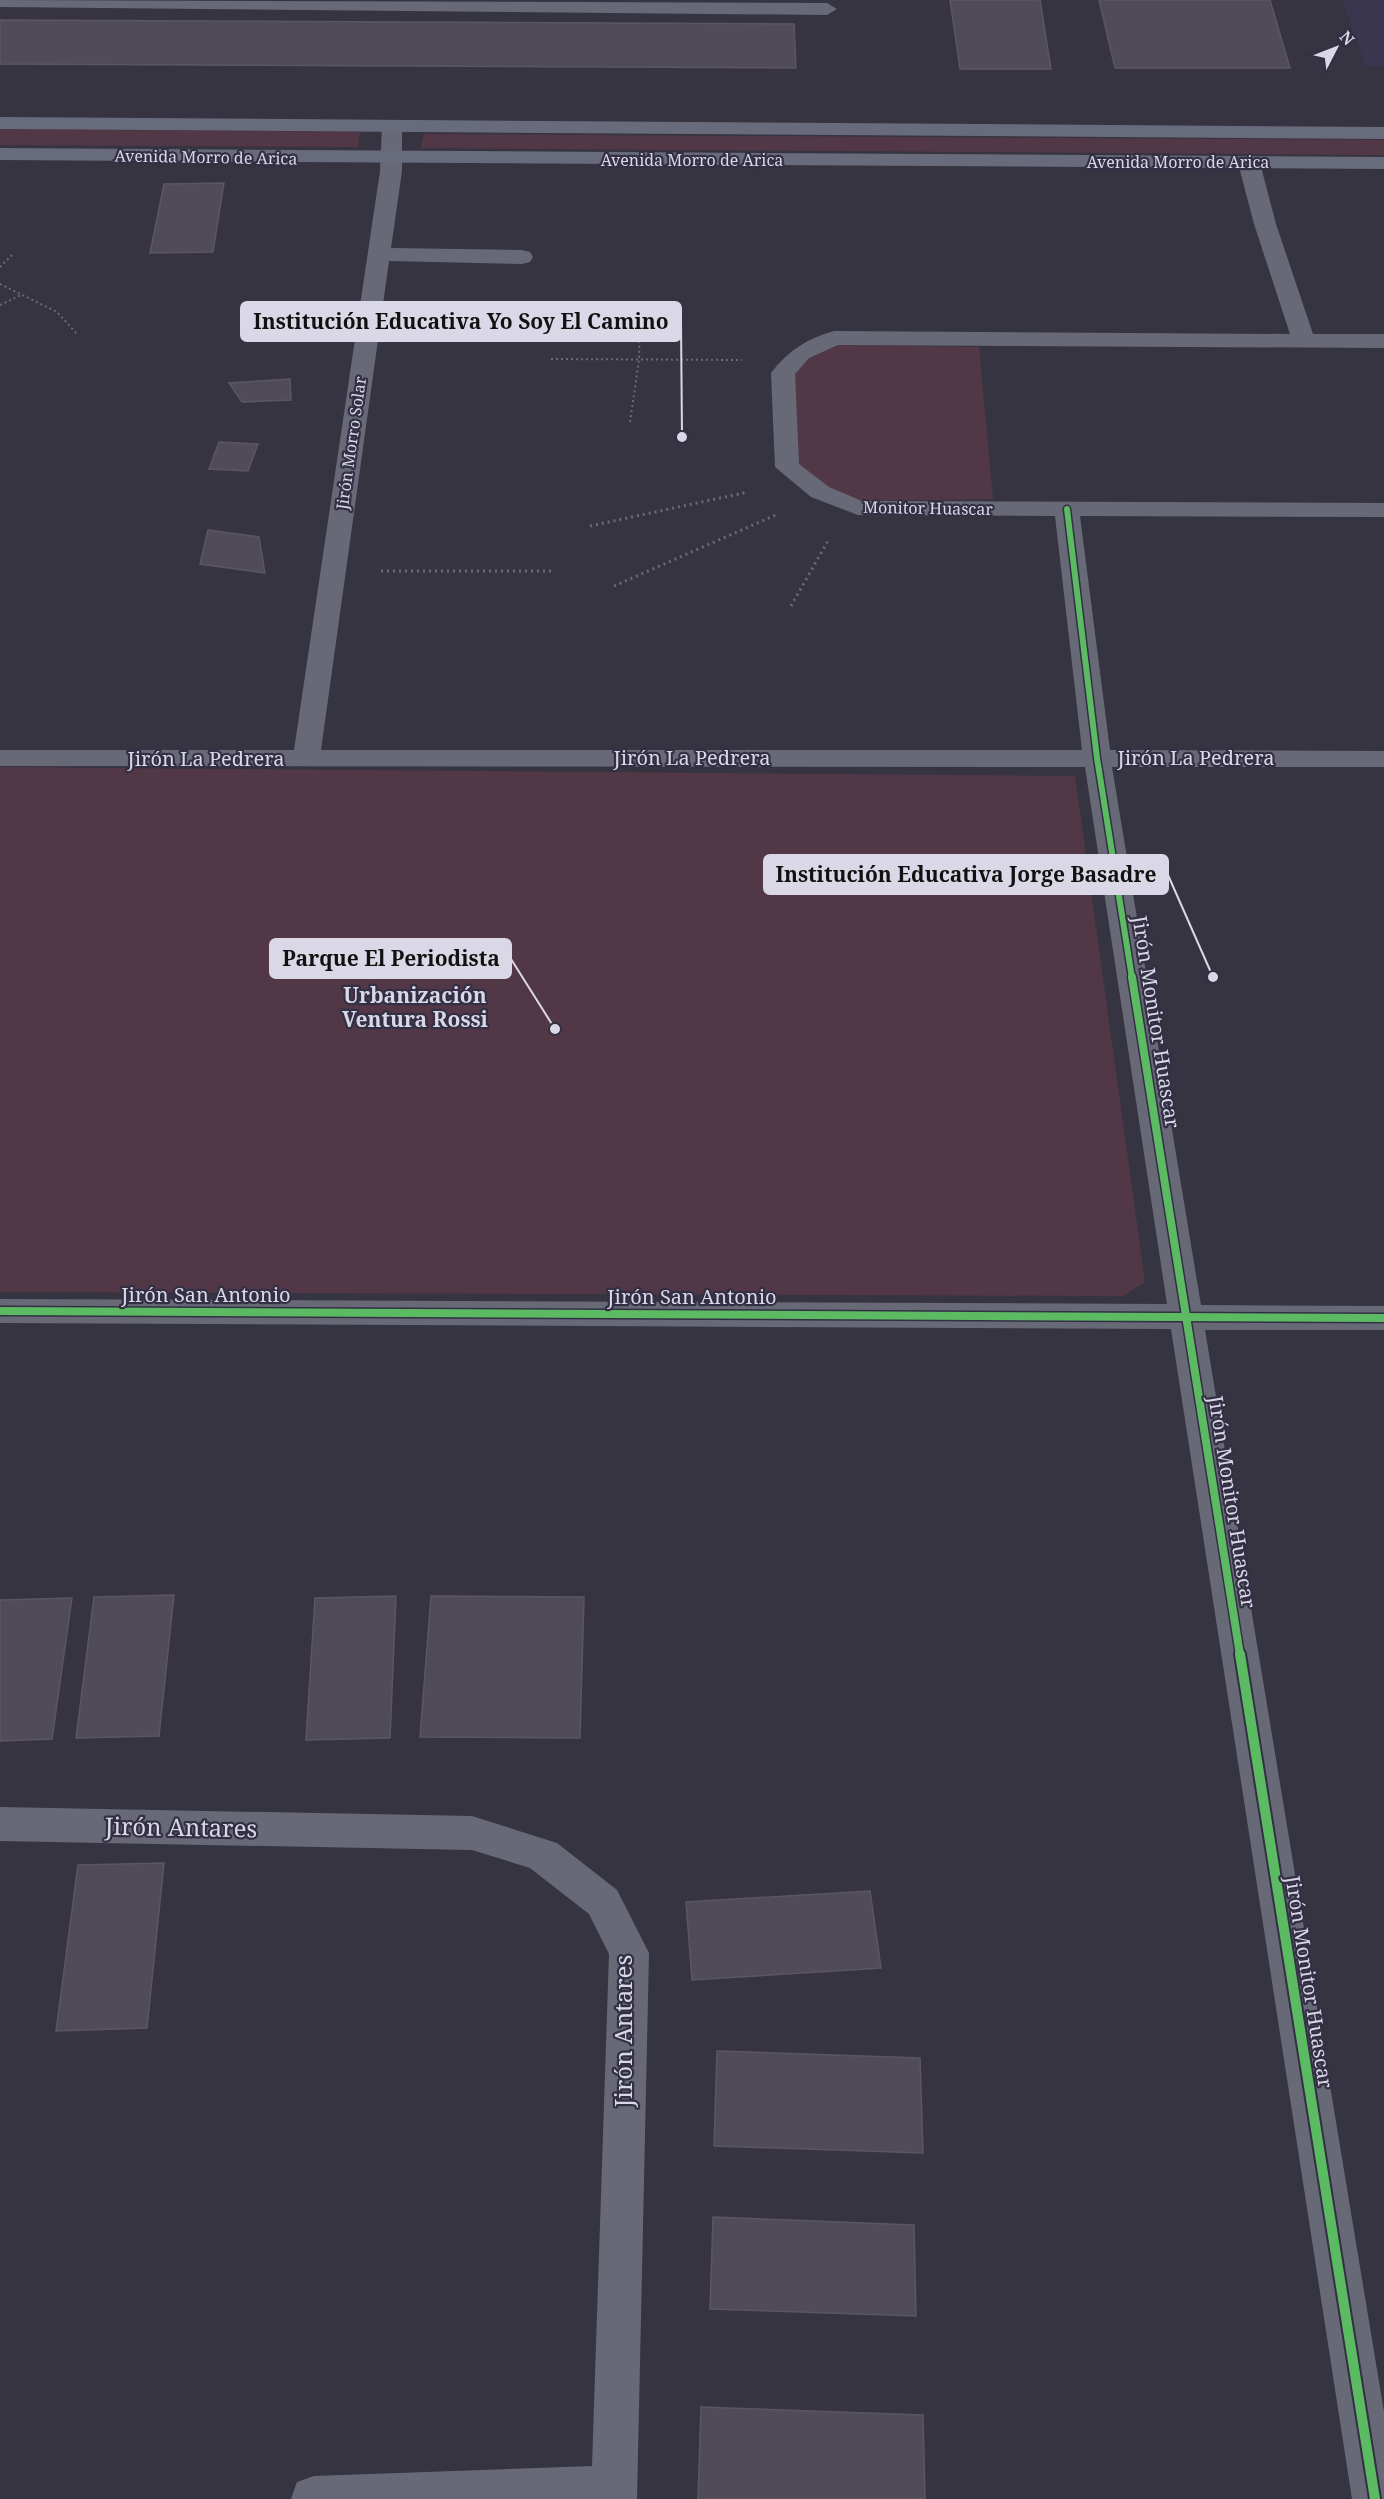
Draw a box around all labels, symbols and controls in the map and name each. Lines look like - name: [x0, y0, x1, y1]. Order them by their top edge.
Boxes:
- north arrow: [1306, 18, 1366, 78]
- text: N: [1335, 26, 1360, 50]
- street label: Avenida Morro de Arica: [115, 144, 297, 170]
- street label: Avenida Morro de Arica: [601, 149, 783, 171]
- street label: Avenida Morro de Arica: [1087, 151, 1269, 173]
- callout: Institución Educativa Yo Soy El Camino: [241, 302, 681, 341]
- text: Institución Educativa Yo Soy El Camino: [253, 307, 669, 335]
- street label: Jirón Morro Solar: [331, 375, 371, 512]
- street label: Monitor Huascar: [863, 496, 994, 520]
- street label: Jirón La Pedrera: [613, 744, 770, 771]
- street label: Jirón La Pedrera: [1117, 744, 1274, 771]
- street label: Jirón La Pedrera: [127, 745, 284, 772]
- callout: Institución Educativa Jorge Basadre: [764, 855, 1168, 894]
- text: Institución Educativa Jorge Basadre: [776, 860, 1156, 888]
- street label: Jirón Monitor Huascar: [1126, 913, 1187, 1131]
- callout: Parque El Periodista: [270, 939, 511, 978]
- text: Parque El Periodista: [282, 944, 500, 972]
- district label: Urbanización Ventura Rossi: [342, 981, 489, 1033]
- street label: Jirón San Antonio: [120, 1281, 291, 1308]
- street label: Jirón San Antonio: [606, 1283, 777, 1310]
- street label: Jirón Monitor Huascar: [1202, 1393, 1263, 1611]
- street label: Jirón Antares: [104, 1809, 258, 1844]
- street label: Jirón Monitor Huascar: [1279, 1873, 1340, 2091]
- street label: Jirón Antares: [606, 1955, 639, 2108]

